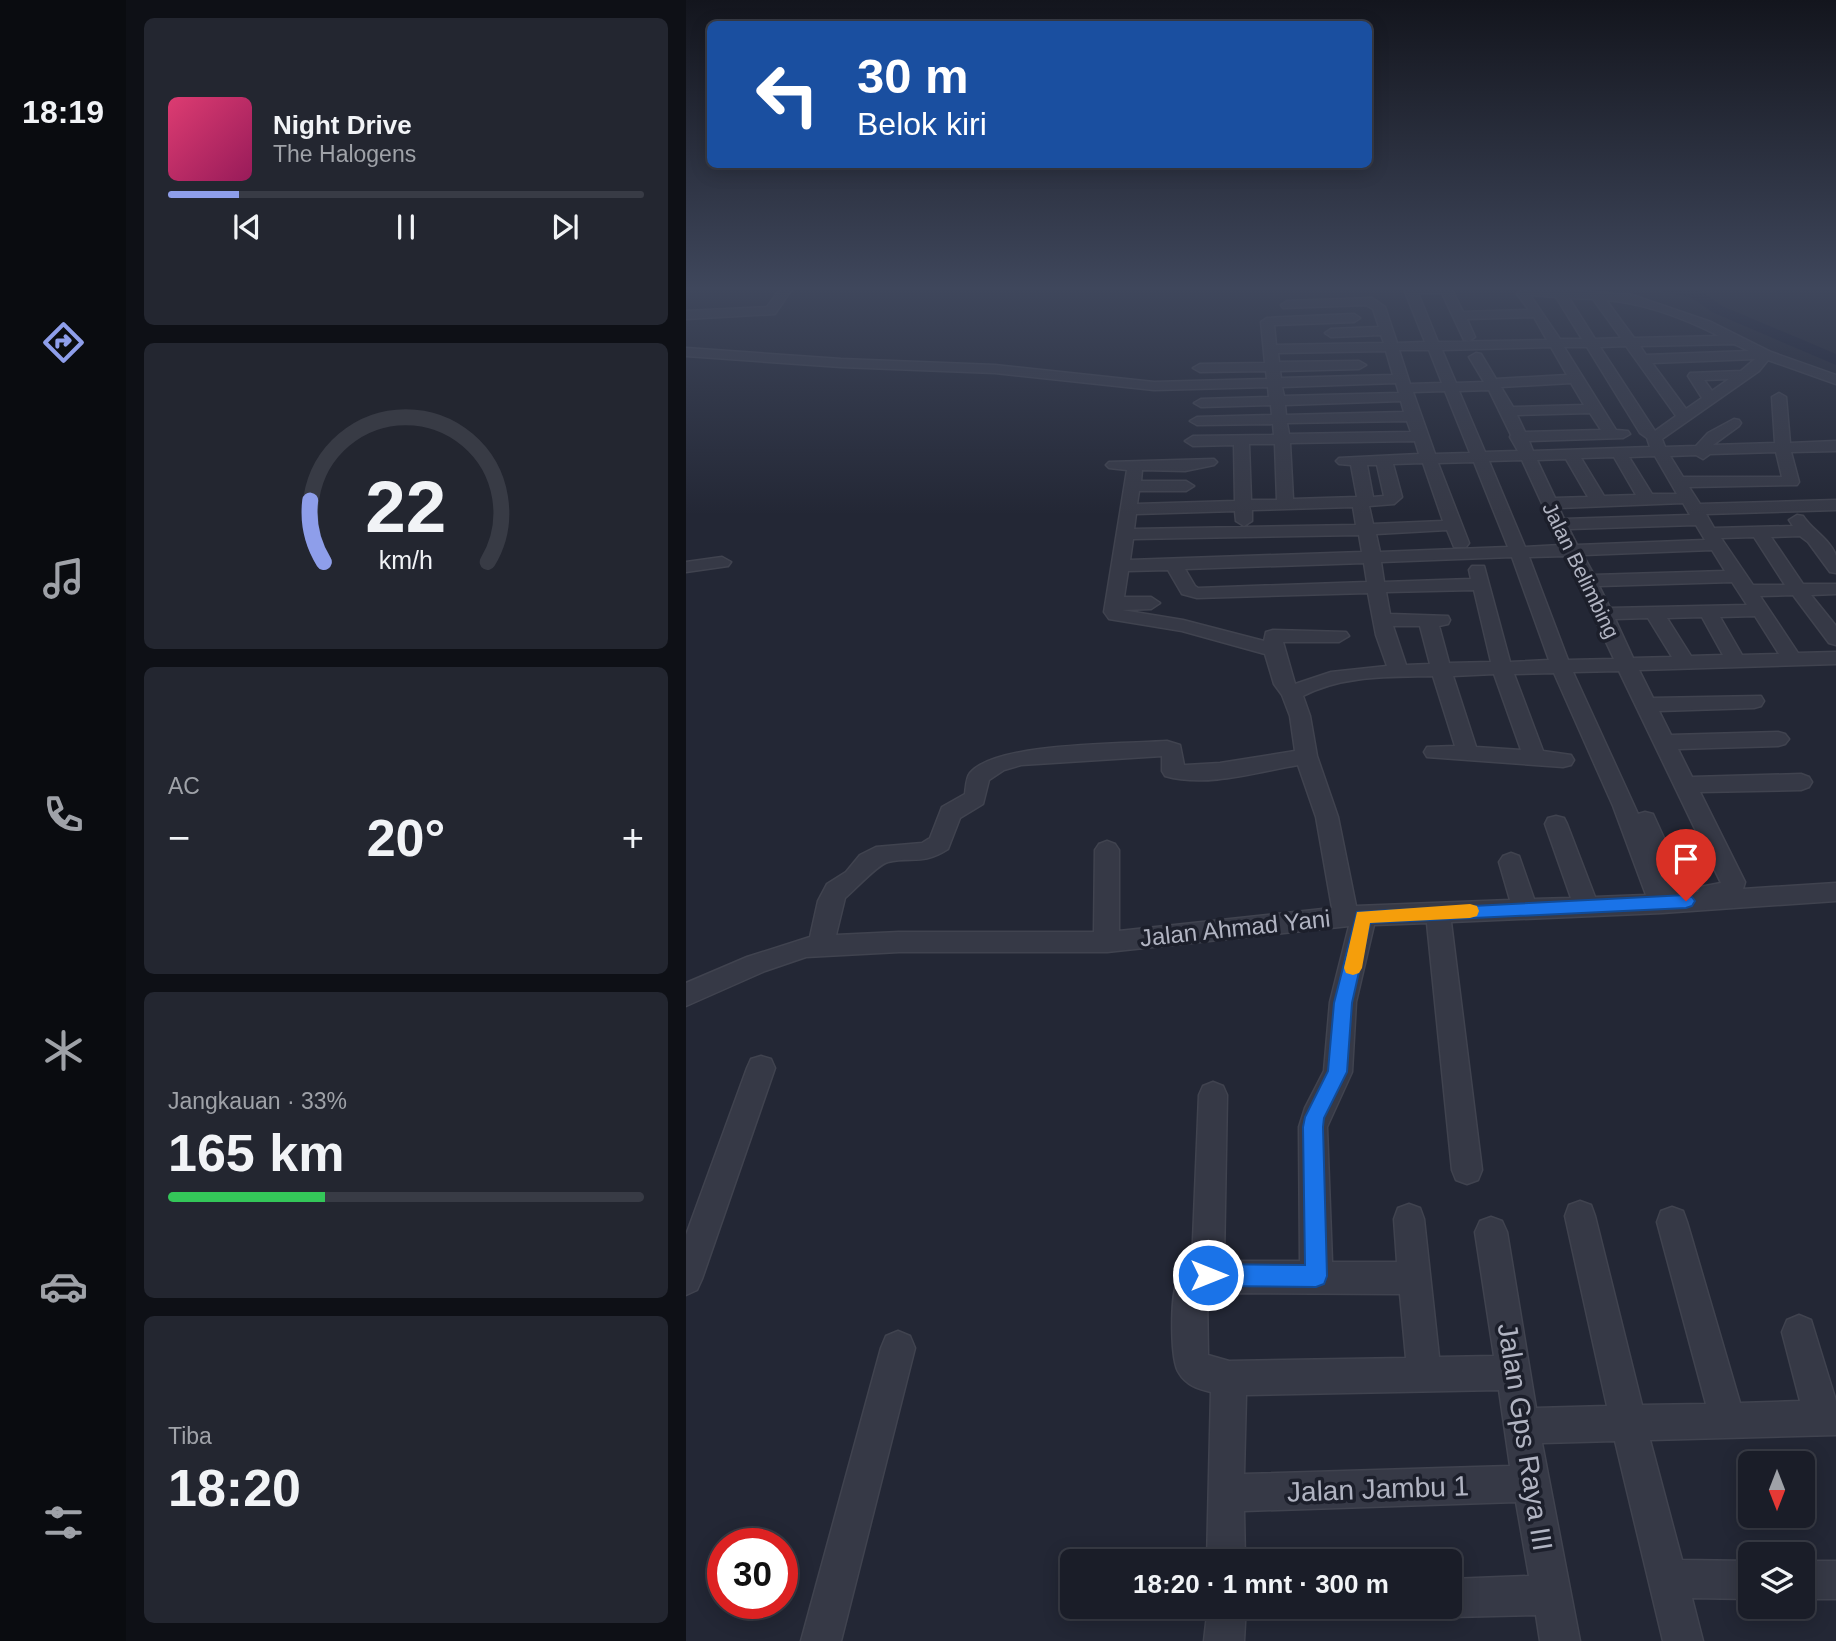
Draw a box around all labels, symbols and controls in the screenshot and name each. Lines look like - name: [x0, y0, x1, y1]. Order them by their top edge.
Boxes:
- icon: left: [742, 49, 833, 140]
- text: 30 m: [857, 49, 969, 103]
- text: 18:19: [22, 94, 104, 130]
- text: Belok kiri: [857, 106, 987, 142]
- text: Night Drive: [273, 110, 412, 140]
- text: The Halogens: [273, 141, 416, 167]
- icon: previous: [228, 208, 266, 246]
- icon: pause: [387, 208, 425, 246]
- icon: next: [546, 208, 584, 246]
- icon: directions: [39, 318, 88, 367]
- text: 22: [366, 466, 446, 547]
- street label: Jalan Belimbing: [1538, 498, 1624, 642]
- text: km/h: [379, 546, 433, 574]
- icon: music: [39, 554, 88, 603]
- text: AC: [168, 773, 200, 799]
- icon: phone: [39, 790, 88, 839]
- text: 20°: [367, 809, 445, 867]
- text: −: [168, 817, 190, 859]
- text: +: [622, 817, 644, 859]
- pin: [1656, 829, 1716, 901]
- icon: arrive: [1667, 840, 1705, 878]
- street label: Jalan Ahmad Yani: [1138, 905, 1332, 951]
- icon: climate: [39, 1026, 88, 1075]
- text: Jangkauan · 33%: [168, 1088, 347, 1114]
- text: 165 km: [168, 1124, 344, 1182]
- position arrow: [1171, 1238, 1245, 1312]
- icon: car: [39, 1262, 88, 1311]
- street label: Jalan Gps Raya III: [1492, 1321, 1558, 1553]
- text: Tiba: [168, 1423, 212, 1449]
- north arrow: [1738, 1451, 1815, 1528]
- map controls: [1738, 1451, 1815, 1619]
- text: 18:20: [168, 1459, 301, 1517]
- street label: Jalan Jambu 1: [1286, 1470, 1470, 1508]
- icon: filters: [39, 1498, 88, 1547]
- speed limit sign: 30: [707, 1528, 798, 1619]
- button: layers: [1738, 1542, 1815, 1619]
- text: 18:20 · 1 mnt · 300 m: [1133, 1569, 1389, 1599]

